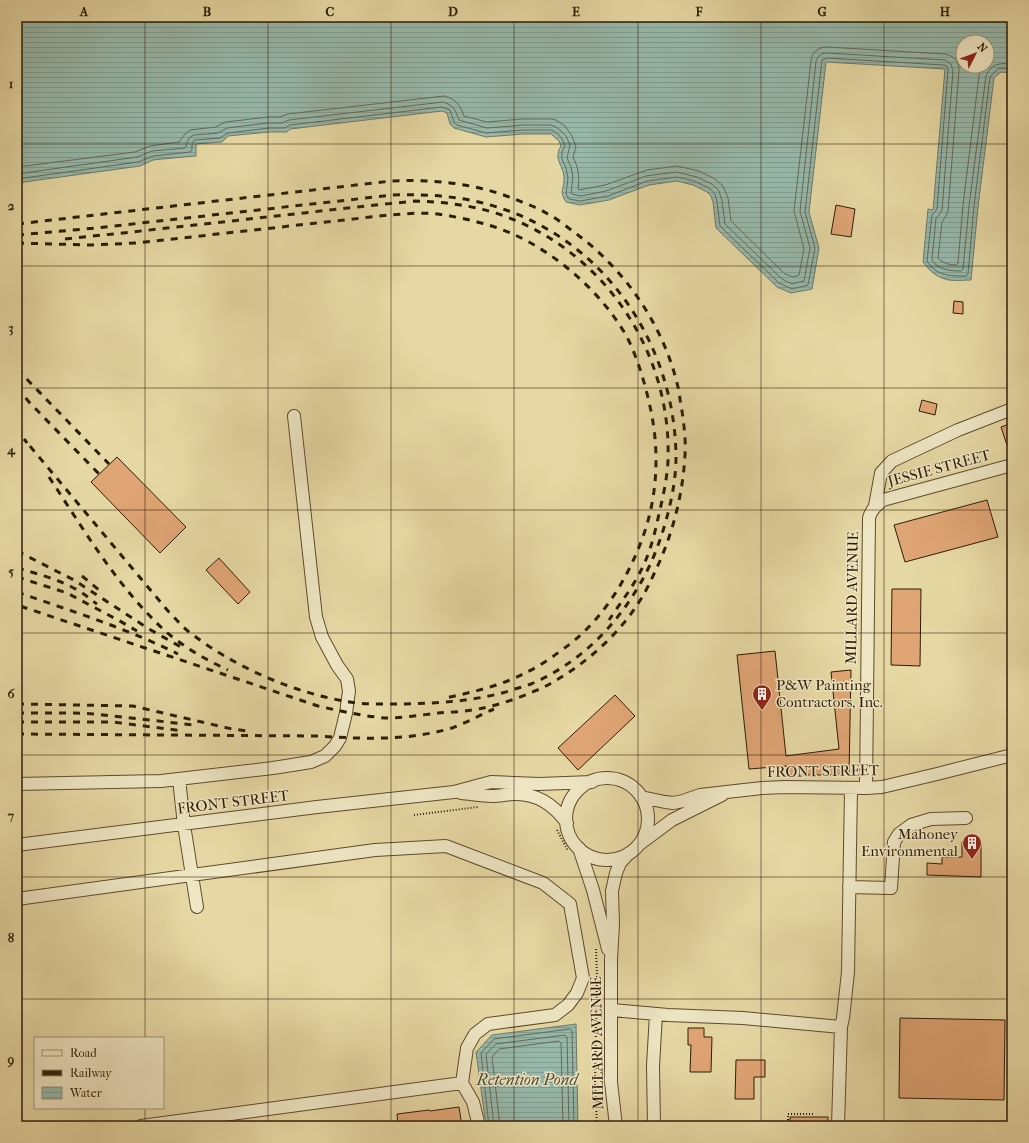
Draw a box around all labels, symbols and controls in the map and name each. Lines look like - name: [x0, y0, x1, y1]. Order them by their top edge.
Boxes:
- text: A: [79, 4, 89, 19]
- text: B: [203, 4, 212, 19]
- text: C: [326, 4, 335, 19]
- text: D: [448, 4, 458, 19]
- text: E: [572, 4, 580, 19]
- text: F: [695, 4, 703, 19]
- text: G: [817, 4, 827, 19]
- text: H: [940, 4, 951, 19]
- north arrow: [955, 34, 995, 74]
- text: N: [974, 40, 990, 56]
- text: 1: [9, 76, 14, 91]
- text: 2: [8, 198, 15, 213]
- text: 3: [8, 320, 14, 336]
- text: 4: [6, 442, 16, 458]
- street label: JESSIE STREET: [885, 445, 993, 491]
- street label: MILLARD AVENUE: [842, 531, 862, 665]
- text: 5: [8, 564, 14, 579]
- place label: P&W Painting Contractors, Inc.: [776, 676, 883, 711]
- building icon: P&W Painting Contractors, Inc.: [751, 683, 773, 711]
- text: 6: [7, 686, 15, 701]
- street label: FRONT STREET: [767, 761, 880, 781]
- street label: FRONT STREET: [176, 786, 291, 818]
- text: 7: [7, 808, 15, 823]
- place label: Mahoney Environmental: [861, 825, 959, 860]
- building icon: Mahoney Environmental: [961, 832, 983, 860]
- text: 8: [8, 930, 15, 945]
- street label: MILLARD AVENUE: [587, 976, 607, 1110]
- legend: [34, 1037, 164, 1109]
- text: Road: [70, 1046, 97, 1060]
- text: 9: [7, 1052, 15, 1068]
- text: Railway: [70, 1066, 112, 1080]
- water label: Retention Pond: [475, 1070, 579, 1089]
- text: Water: [69, 1086, 103, 1100]

